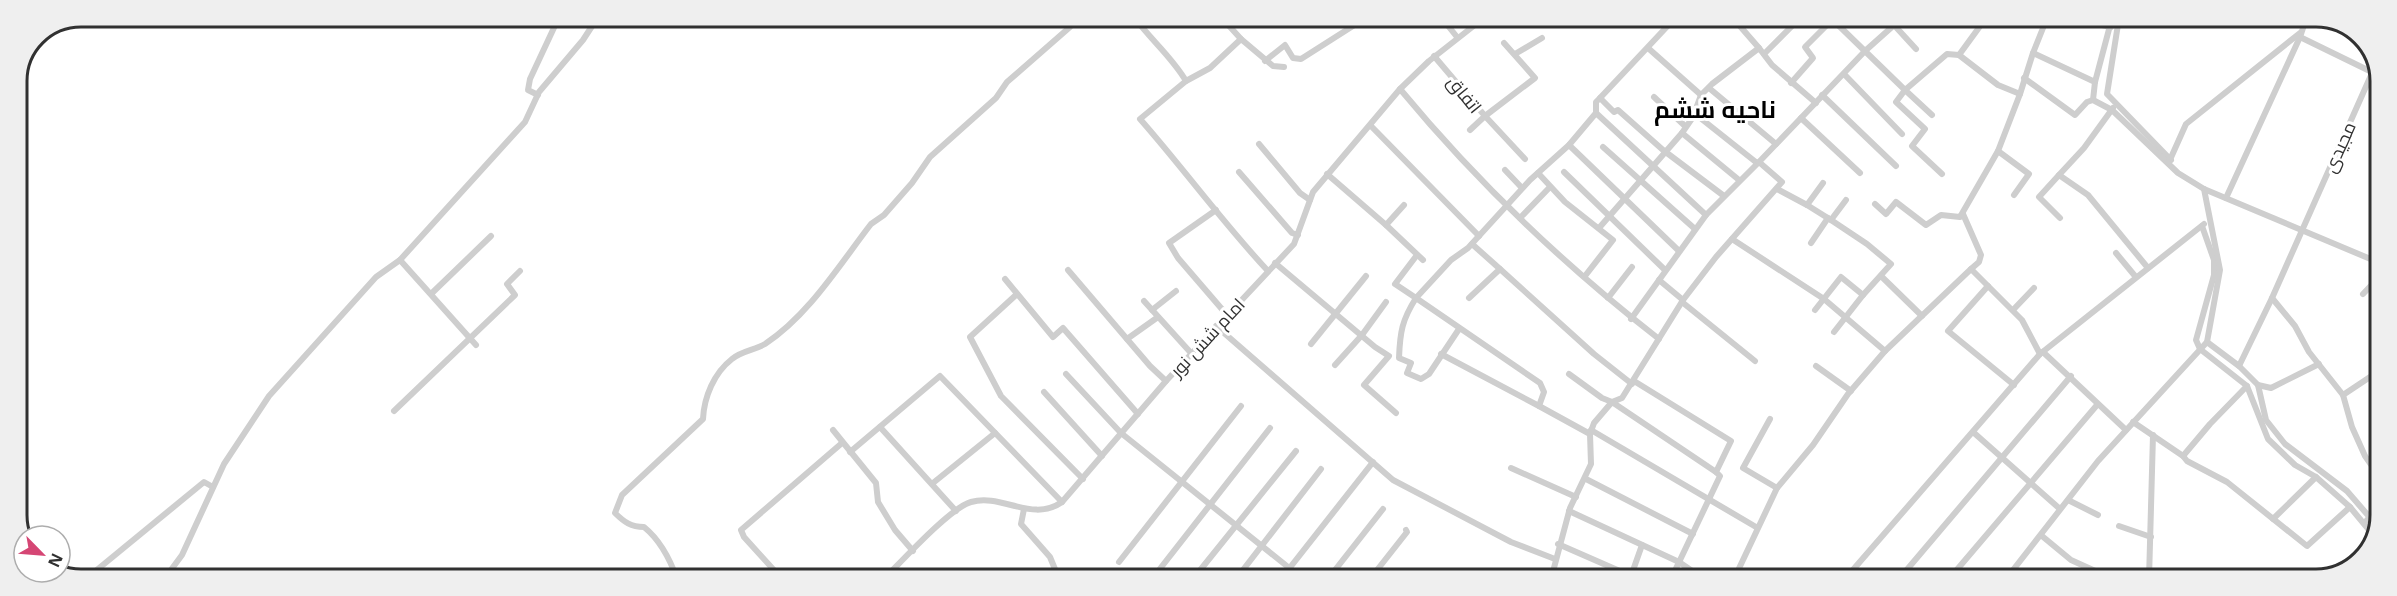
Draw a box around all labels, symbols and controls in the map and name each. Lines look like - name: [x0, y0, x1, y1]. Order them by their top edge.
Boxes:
- street label: اتفاق: [1442, 70, 1488, 119]
- district label: ناحیه ششم: [1654, 92, 1776, 126]
- street label: مجیدی: [2317, 118, 2361, 176]
- street label: امام شش نور: [1164, 292, 1250, 383]
- north arrow: [12, 524, 72, 584]
- text: N: [43, 550, 68, 571]

